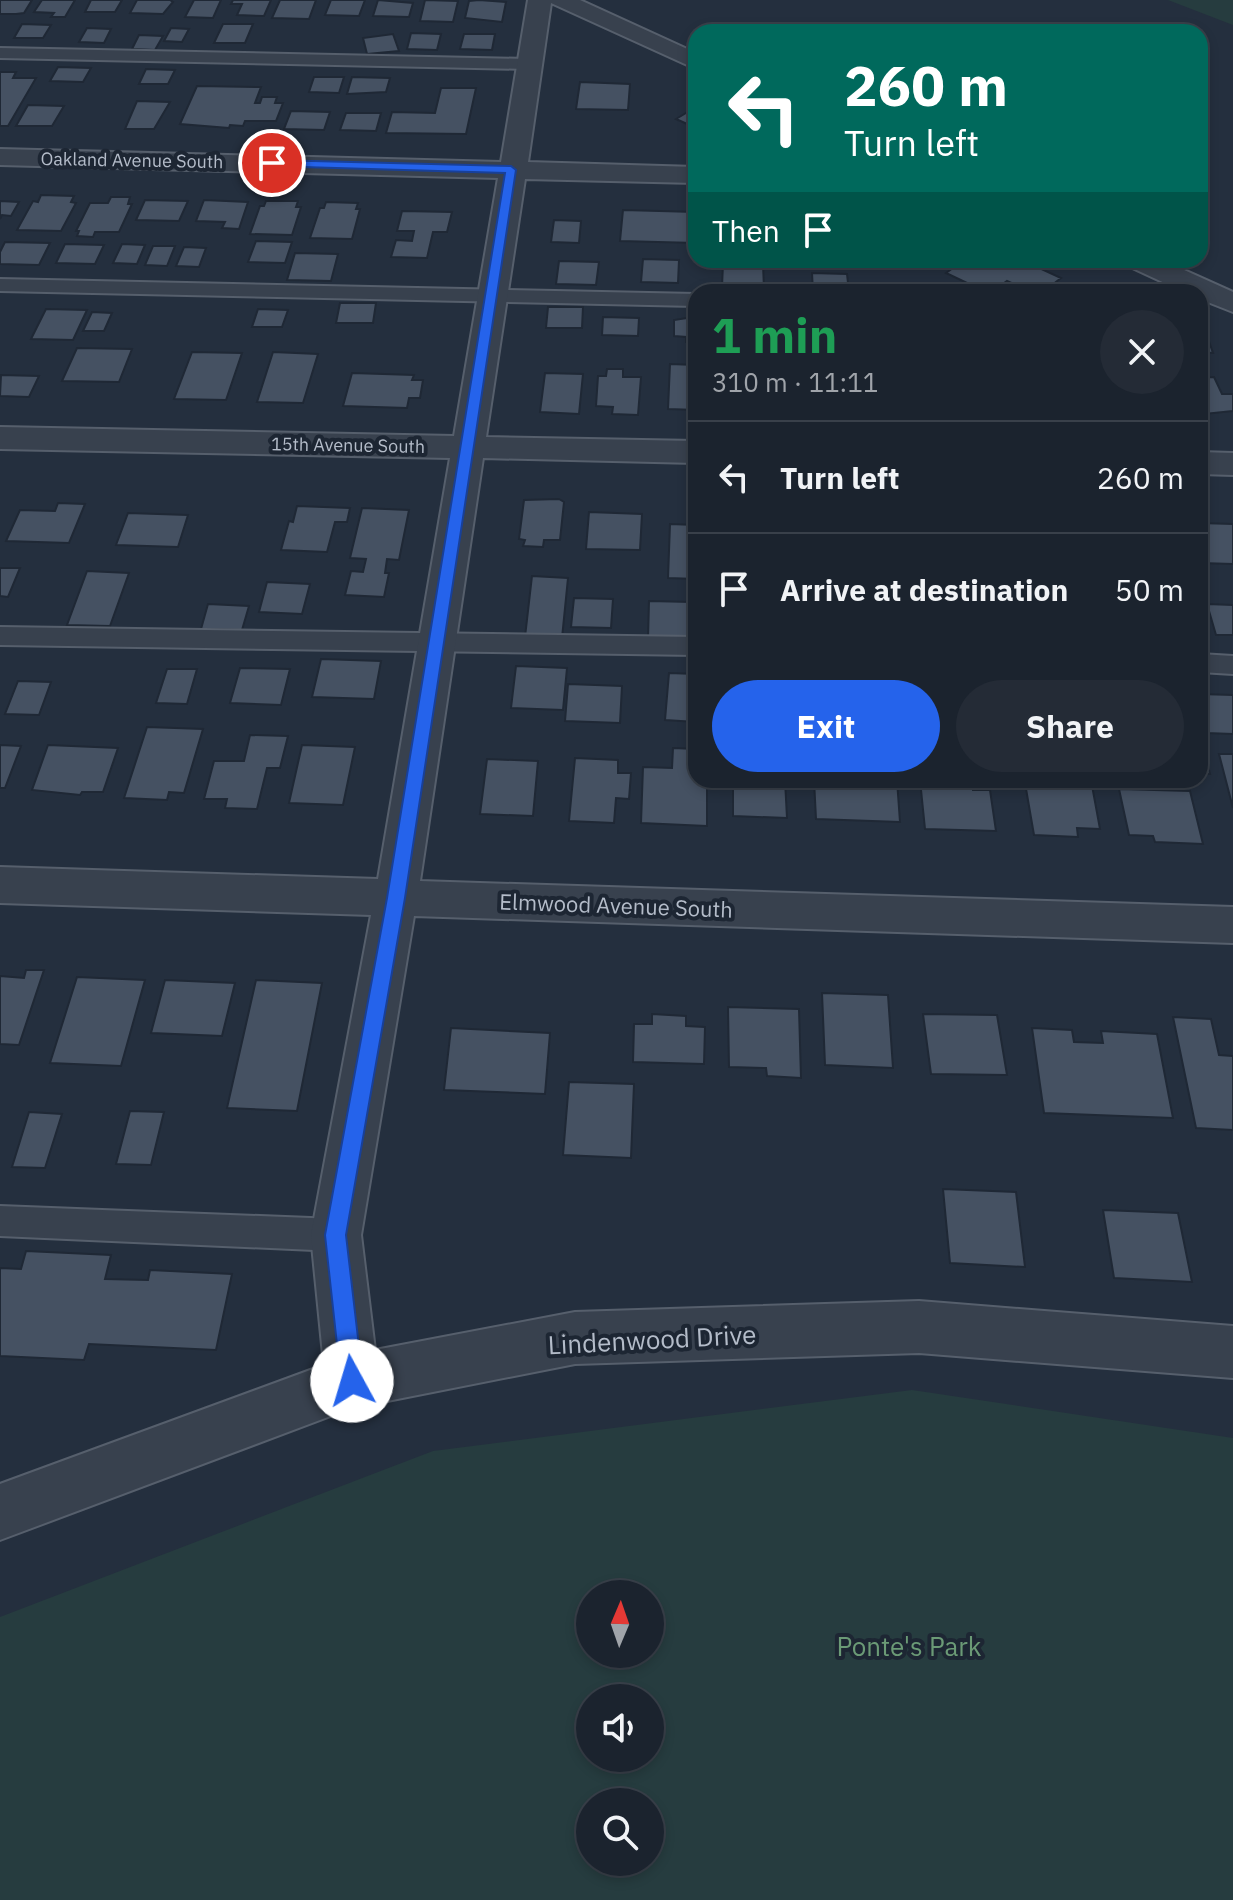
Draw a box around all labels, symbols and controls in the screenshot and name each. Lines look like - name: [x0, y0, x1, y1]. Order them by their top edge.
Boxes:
- text: 260 m: [844, 49, 1008, 121]
- icon: left: [712, 56, 816, 160]
- text: Turn left: [844, 119, 979, 166]
- pin: [238, 129, 306, 197]
- icon: arrive: [250, 141, 294, 185]
- street label: Oakland Avenue South: [40, 147, 224, 173]
- icon: arrive: [796, 208, 840, 252]
- text: Then: [712, 211, 780, 250]
- text: 1 min: [712, 304, 837, 366]
- button: close: [1100, 310, 1184, 394]
- text: 310 m · 11:11: [712, 365, 878, 399]
- street label: 15th Avenue South: [271, 432, 425, 458]
- icon: left: [712, 455, 756, 499]
- text: Turn left: [780, 458, 899, 497]
- text: 260 m: [1097, 458, 1184, 497]
- icon: arrive: [712, 567, 756, 611]
- text: Arrive at destination: [780, 570, 1068, 609]
- text: 50 m: [1115, 570, 1184, 609]
- button: Exit: [712, 680, 940, 772]
- button: Share: [956, 680, 1184, 772]
- street label: Elmwood Avenue South: [499, 886, 733, 924]
- street label: Lindenwood Drive: [547, 1317, 757, 1361]
- position arrow: [310, 1339, 394, 1423]
- north arrow: [576, 1580, 664, 1668]
- map controls: [576, 1580, 664, 1876]
- park label: Ponte's Park: [836, 1629, 982, 1663]
- button: sound: [576, 1684, 664, 1772]
- button: search: [576, 1788, 664, 1876]

